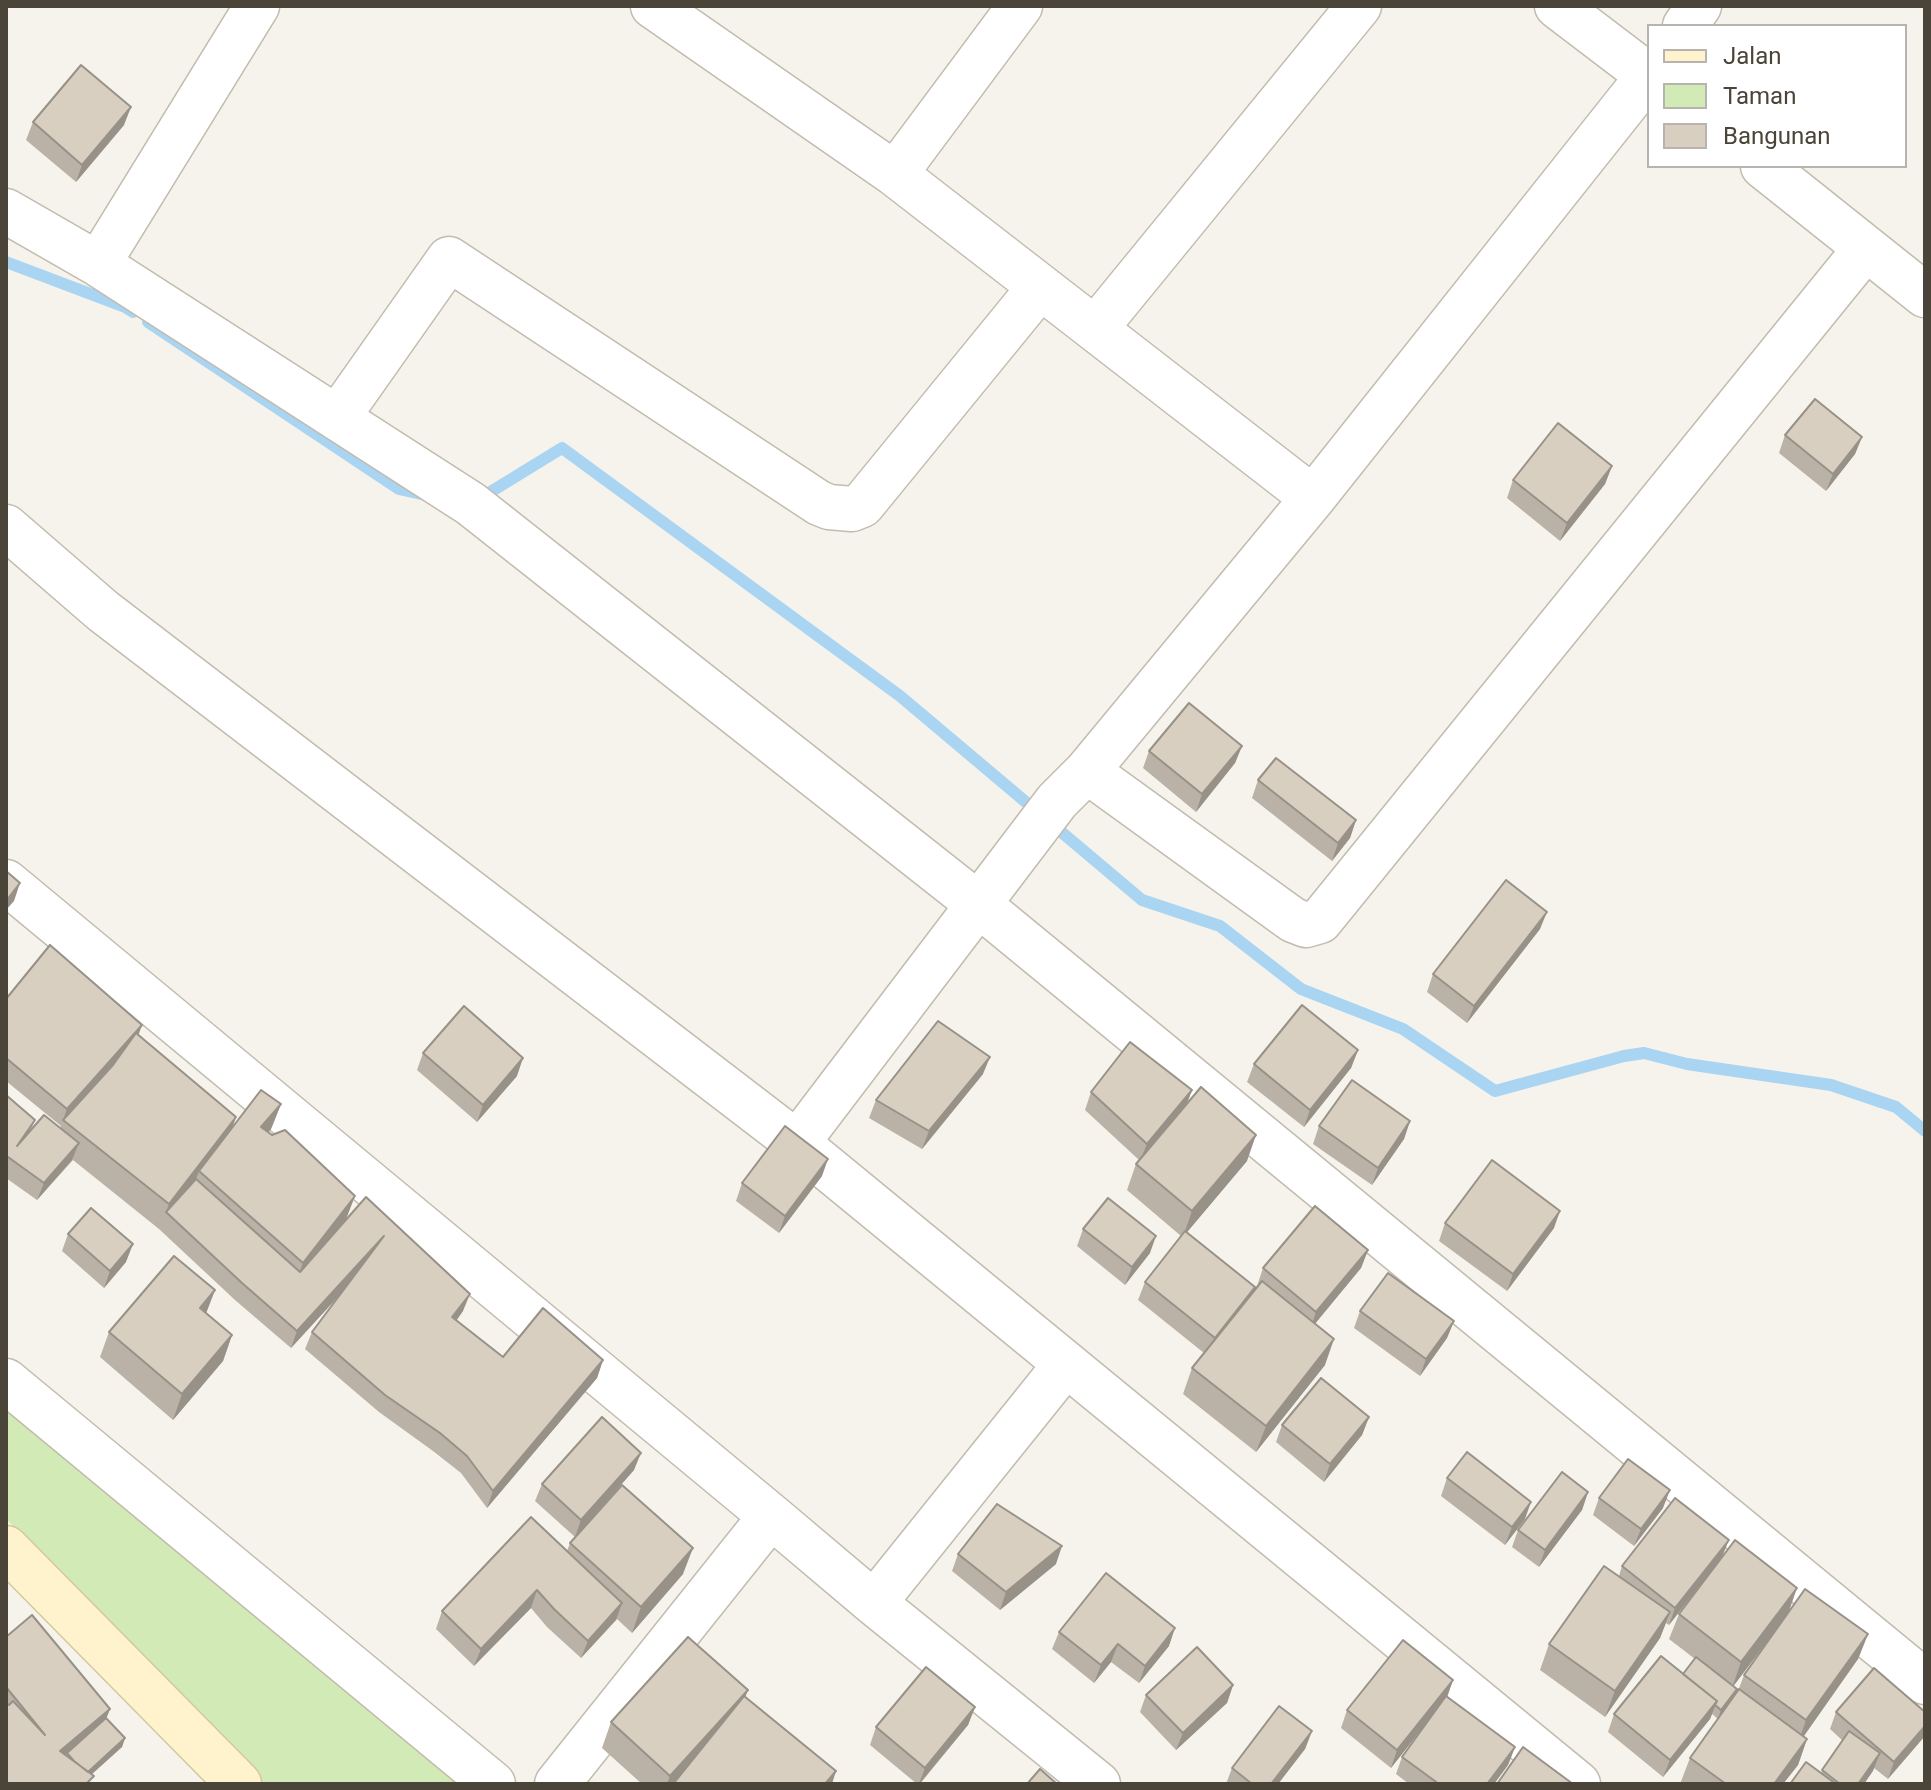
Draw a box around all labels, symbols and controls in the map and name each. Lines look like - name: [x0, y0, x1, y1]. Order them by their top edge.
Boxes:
- legend: [1647, 24, 1907, 168]
- text: Jalan: [1723, 42, 1781, 70]
- text: Taman: [1723, 82, 1796, 110]
- text: Bangunan: [1723, 122, 1831, 150]

